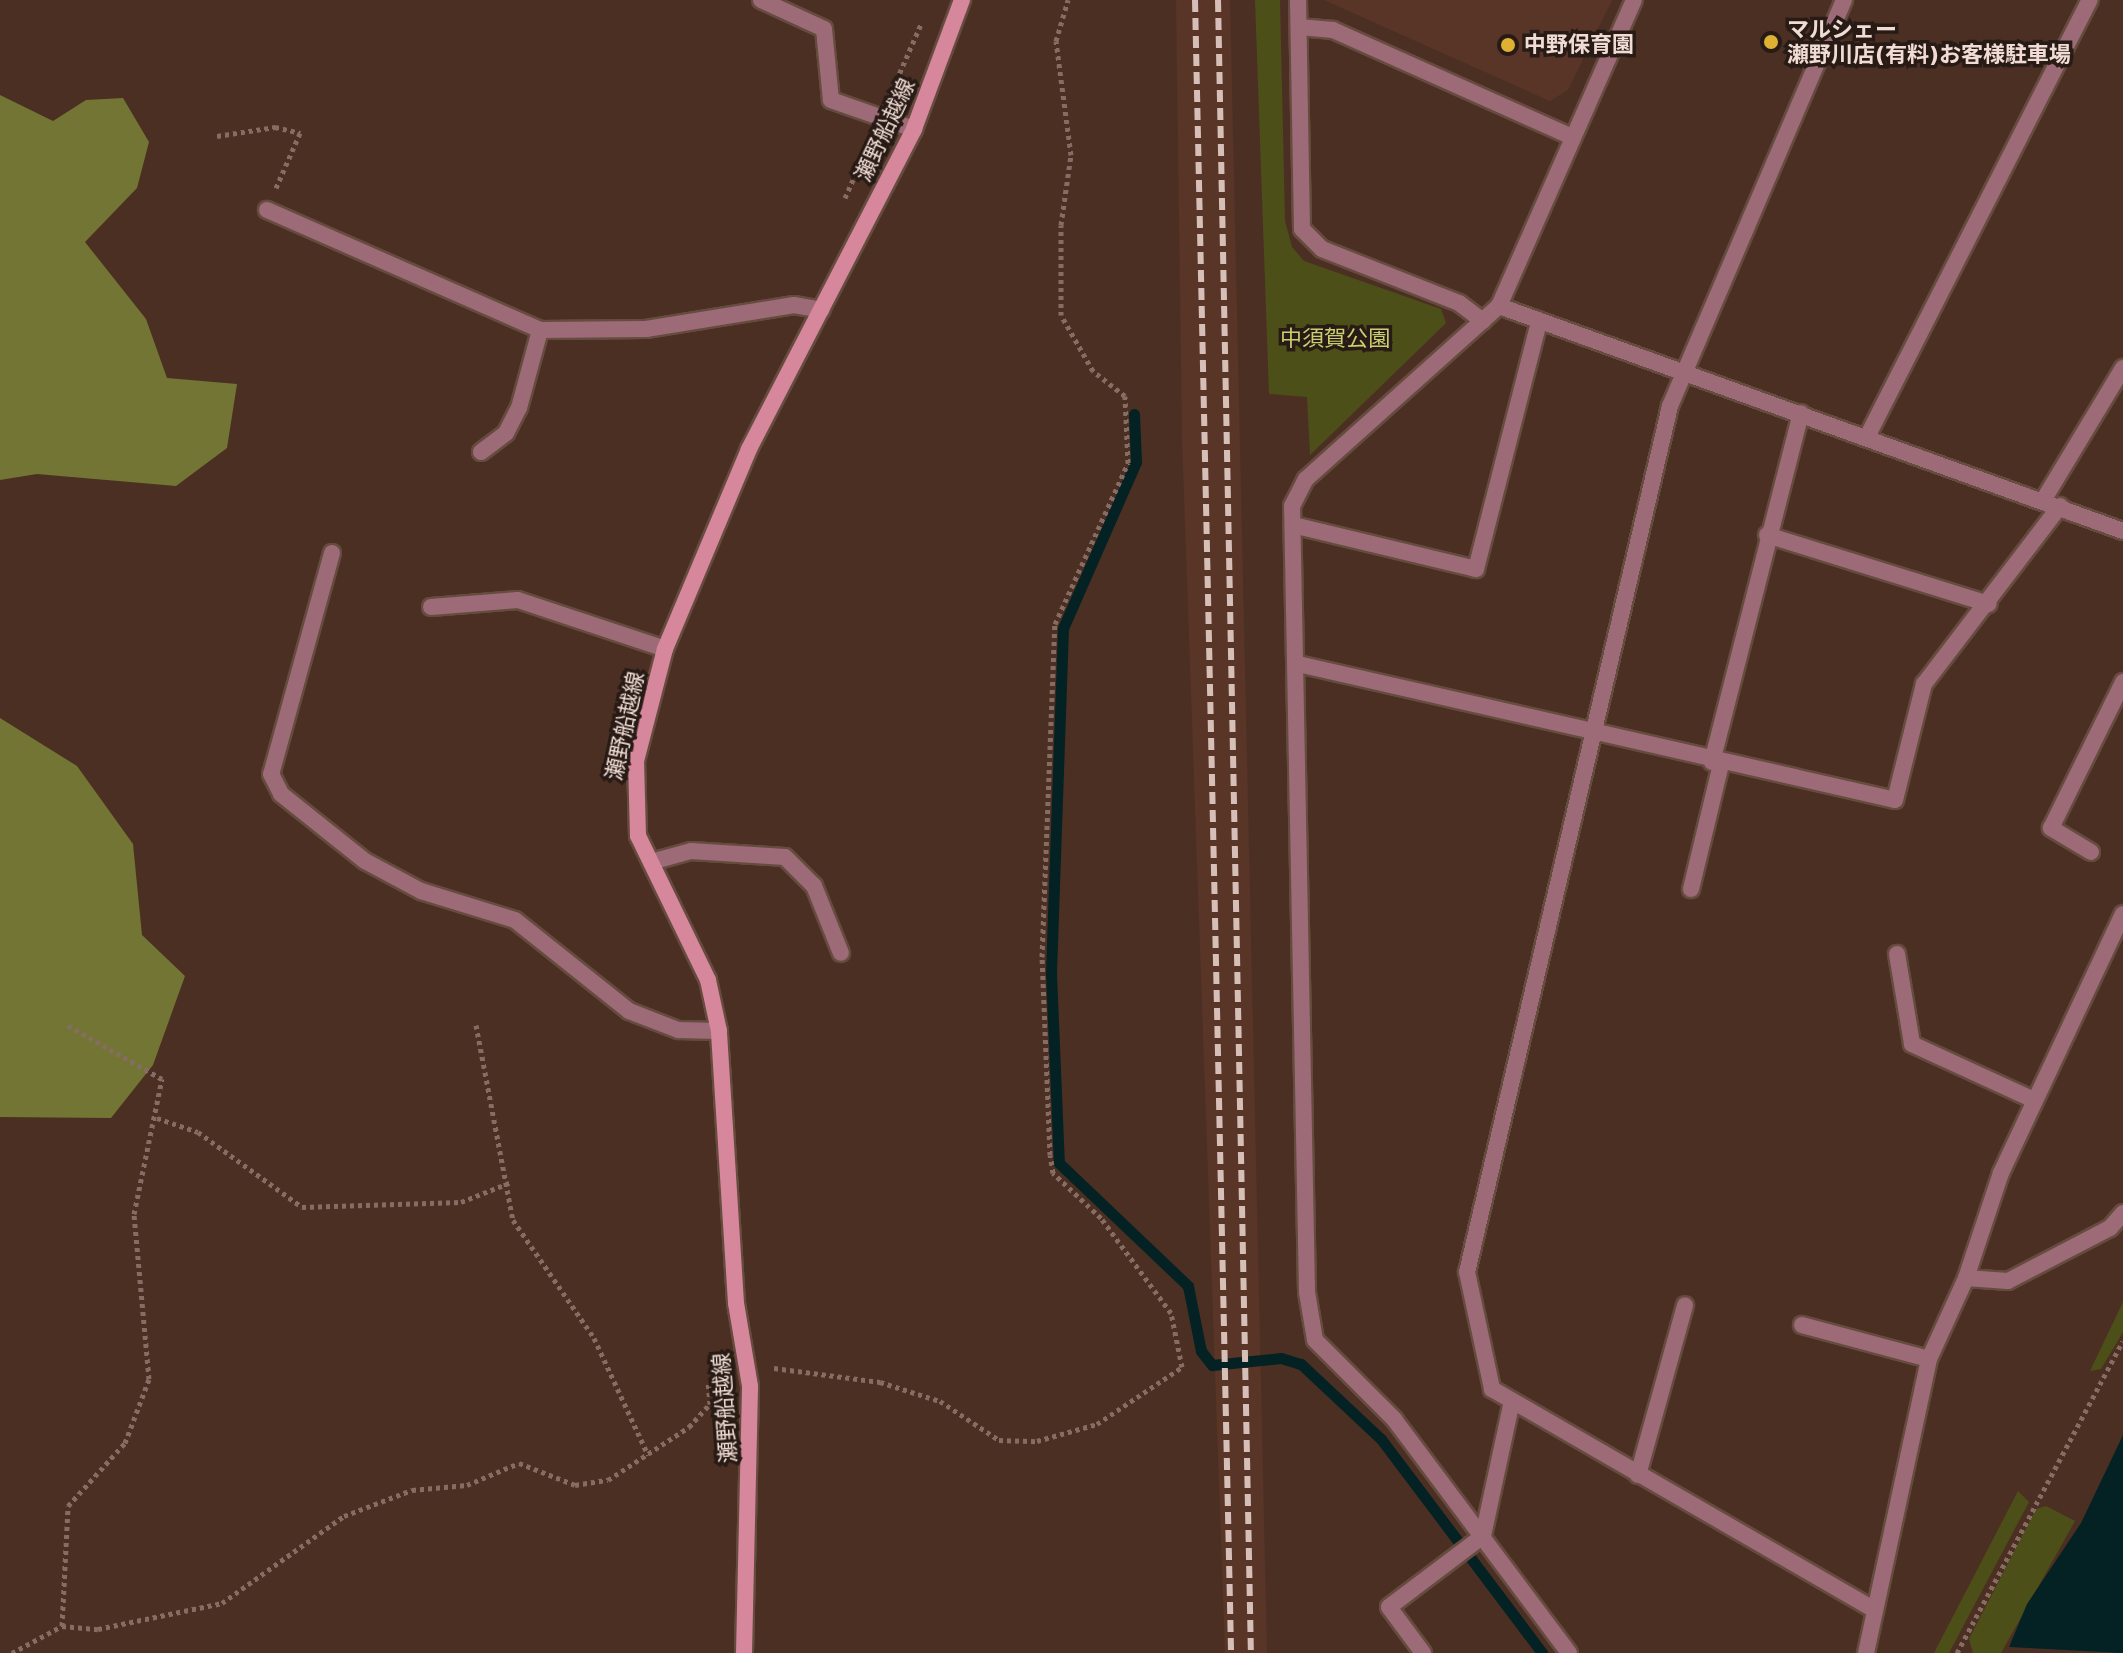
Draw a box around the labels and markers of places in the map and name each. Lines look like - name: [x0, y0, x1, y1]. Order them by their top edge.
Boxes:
- place label: マルシェー 瀬野川店(有料)お客様駐車場: [1787, 16, 2071, 68]
- place label: 中野保育園: [1524, 32, 1634, 58]
- marker: マルシェー 瀬野川店(有料)お客様駐車場: [1762, 33, 1780, 51]
- marker: 中野保育園: [1499, 36, 1517, 54]

